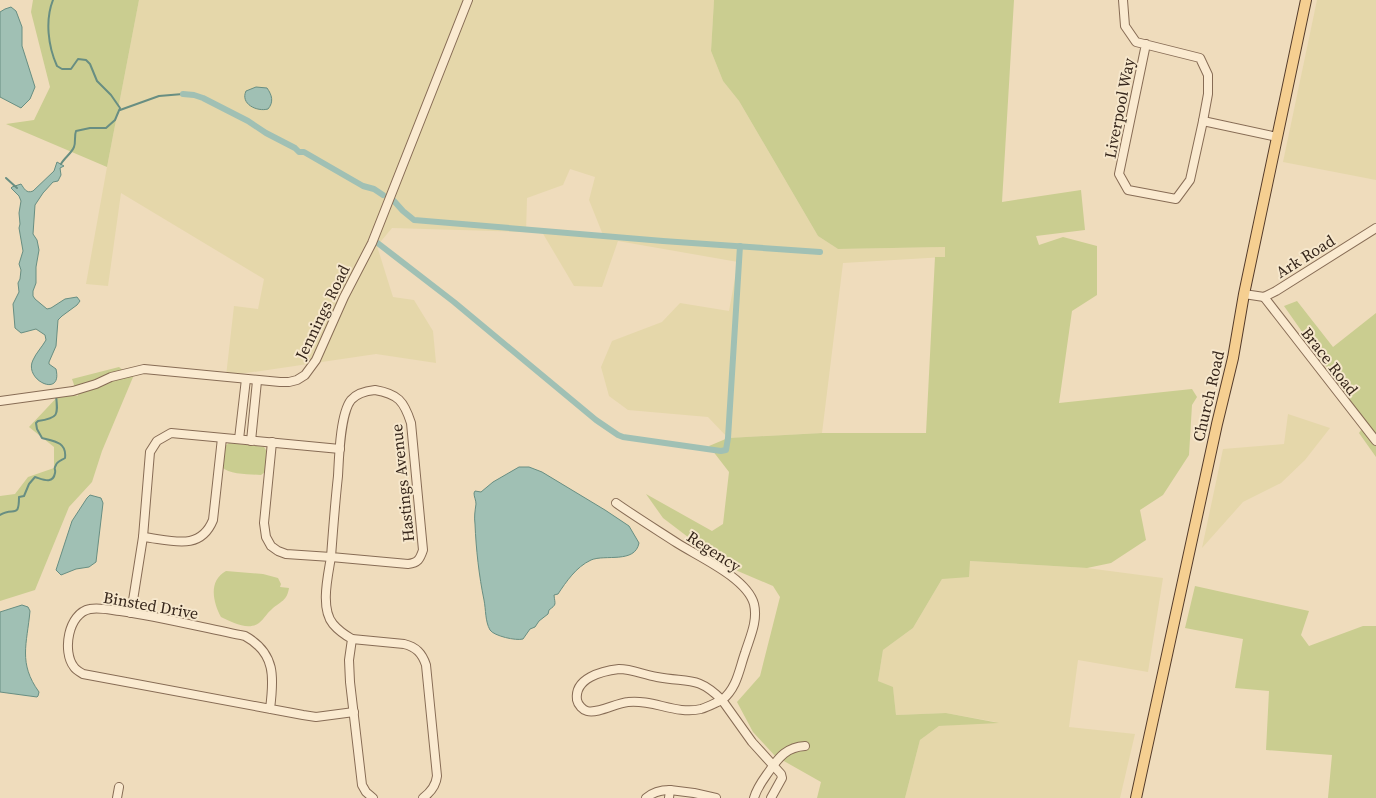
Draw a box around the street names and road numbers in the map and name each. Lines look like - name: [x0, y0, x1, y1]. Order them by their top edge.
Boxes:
- street label: Liverpool Way: [1098, 55, 1140, 160]
- street label: Ark Road: [1271, 229, 1339, 283]
- street label: Jennings Road: [289, 261, 354, 364]
- street label: Brace Road: [1296, 322, 1364, 400]
- street label: Church Road: [1187, 348, 1229, 444]
- street label: Hastings Avenue: [385, 423, 419, 543]
- street label: Regency: [683, 525, 746, 577]
- street label: Binsted Drive: [102, 586, 200, 624]

